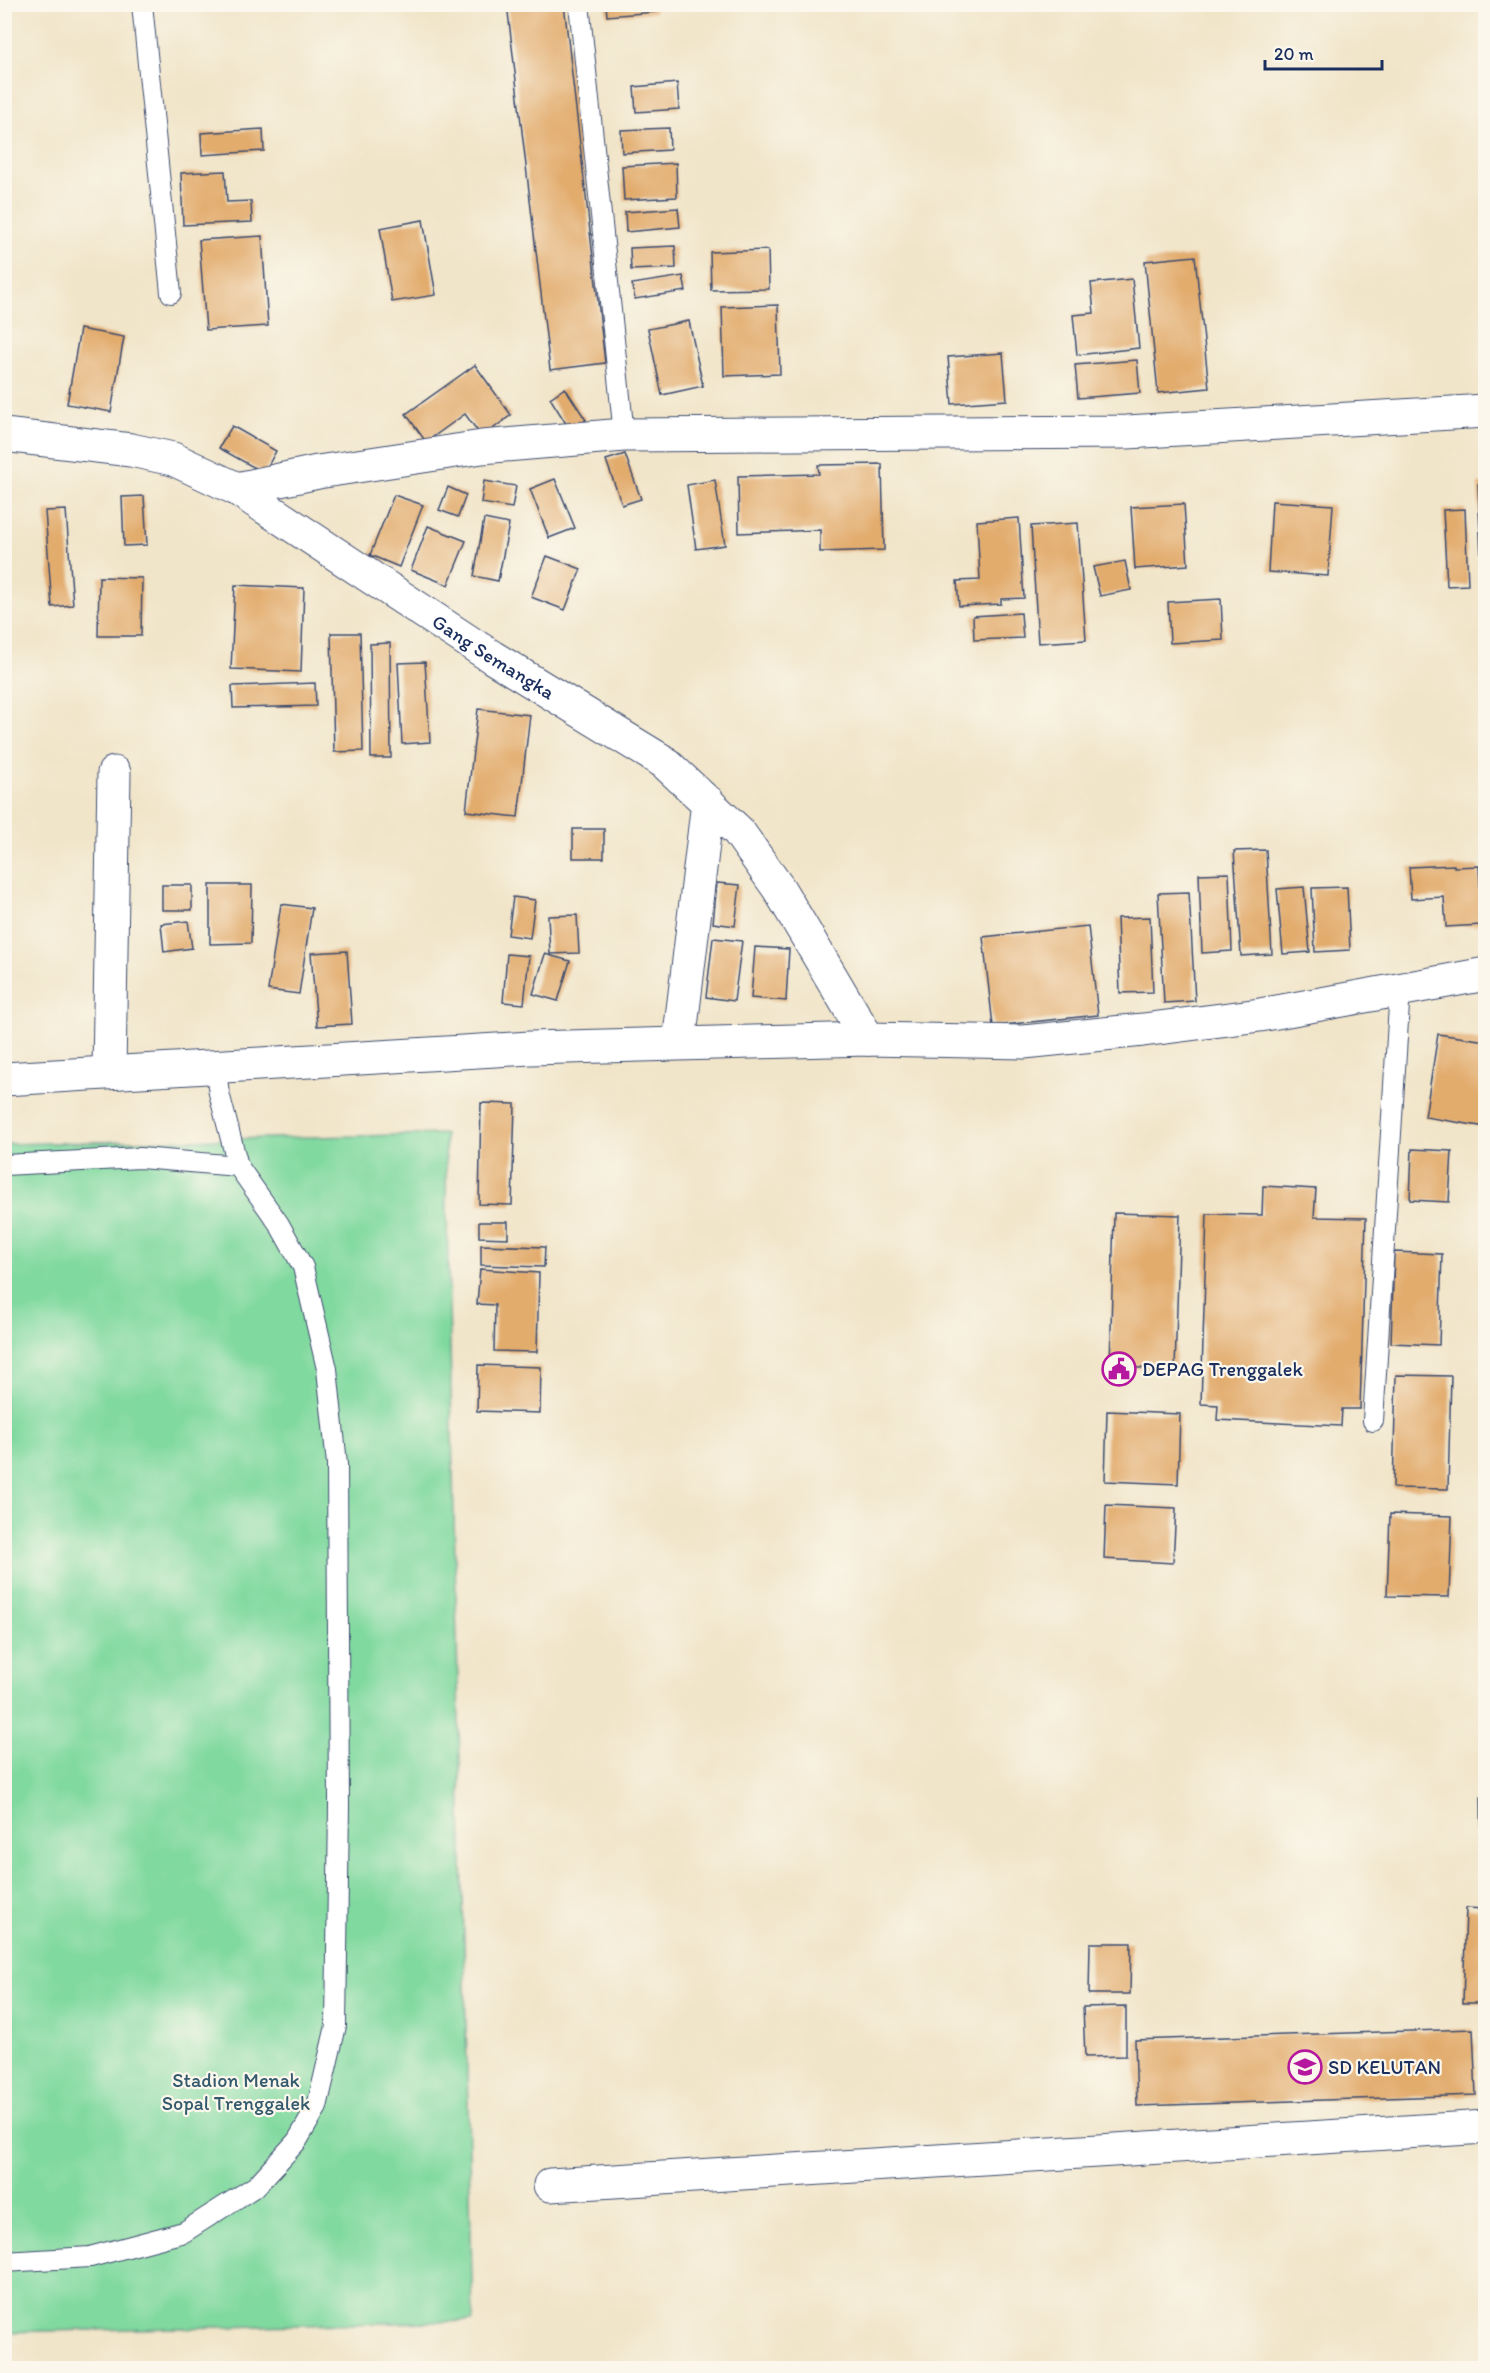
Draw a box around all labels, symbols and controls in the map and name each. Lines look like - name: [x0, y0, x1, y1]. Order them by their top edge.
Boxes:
- scale bar: [1265, 33, 1382, 71]
- text: 20 m: [1274, 43, 1314, 65]
- street label: Gang Semangka: [428, 609, 560, 705]
- public building icon: DEPAG Trenggalek: [1101, 1351, 1137, 1387]
- place label: DEPAG Trenggalek: [1142, 1357, 1303, 1381]
- school or university icon: SD KELUTAN: [1287, 2049, 1323, 2085]
- place label: SD KELUTAN: [1328, 2055, 1441, 2079]
- park label: Stadion Menak Sopal Trenggalek: [162, 2068, 310, 2115]

